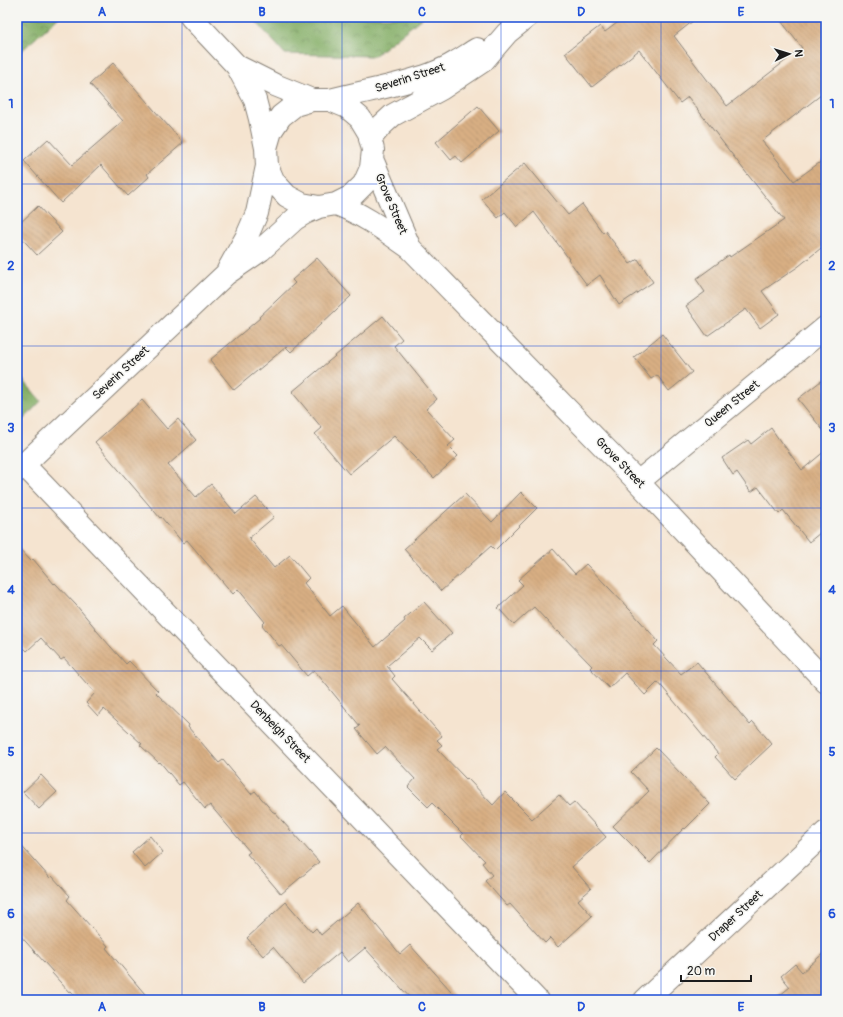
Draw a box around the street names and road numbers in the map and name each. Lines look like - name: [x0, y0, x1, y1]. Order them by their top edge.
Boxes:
- street label: Severin Street: [373, 60, 447, 96]
- street label: Grove Street: [371, 171, 411, 237]
- street label: Severin Street: [89, 343, 153, 403]
- street label: Queen Street: [701, 377, 763, 431]
- street label: Grove Street: [592, 434, 648, 492]
- street label: Denbeigh Street: [247, 698, 314, 766]
- street label: Draper Street: [706, 887, 766, 945]

